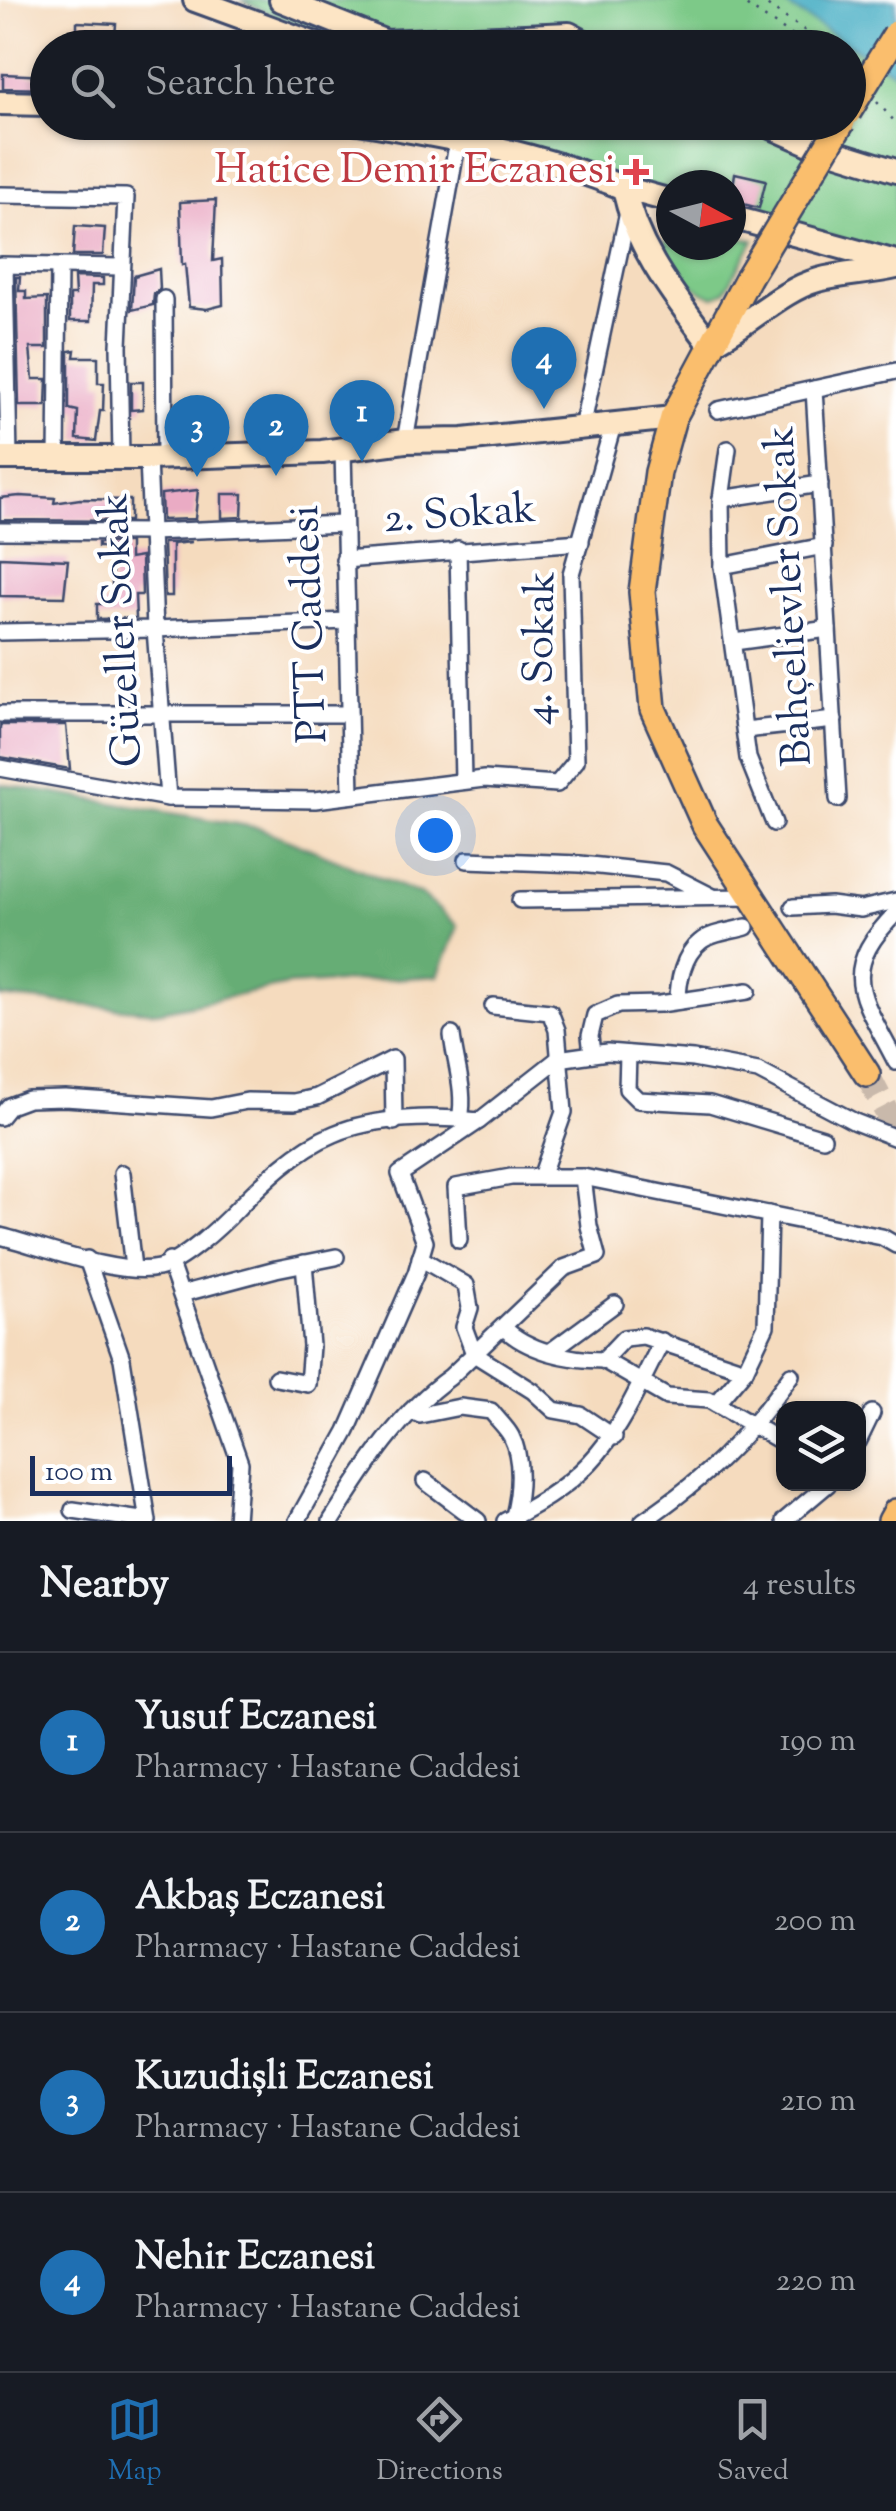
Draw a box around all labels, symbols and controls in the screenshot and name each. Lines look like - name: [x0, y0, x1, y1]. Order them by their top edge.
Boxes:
- search box: [30, 30, 866, 140]
- icon: search: [65, 58, 120, 113]
- text: Search here: [145, 58, 336, 112]
- place label: Hatice Demir Eczanesi: [214, 142, 616, 202]
- marker: Hatice Demir Eczanesi: [625, 161, 647, 183]
- north arrow: [656, 170, 746, 260]
- pin: 4: [512, 326, 576, 409]
- pin: 1: [330, 380, 394, 462]
- pin: 3: [164, 394, 230, 477]
- pin: 2: [244, 394, 308, 476]
- street label: Bahçelievler Sokak: [752, 424, 830, 768]
- street label: 2. Sokak: [382, 481, 538, 551]
- street label: Güzeller Sokak: [86, 492, 160, 768]
- street label: PTT Caddesi: [277, 504, 345, 744]
- street label: 4. Sokak: [511, 571, 573, 725]
- your location: [410, 810, 461, 861]
- map controls: [776, 1401, 866, 1491]
- button: layers: [776, 1401, 866, 1491]
- scale bar: [30, 1451, 232, 1496]
- text: 100 m: [45, 1453, 113, 1493]
- text: Nearby: [40, 1556, 169, 1616]
- text: 4 results: [743, 1563, 856, 1609]
- text: Yusuf Eczanesi: [135, 1692, 377, 1746]
- text: 1: [67, 1719, 78, 1765]
- text: 190 m: [780, 1719, 856, 1765]
- text: Pharmacy · Hastane Caddesi: [135, 1746, 520, 1792]
- text: Akbaş Eczanesi: [135, 1872, 385, 1926]
- text: 2: [65, 1899, 80, 1945]
- text: 200 m: [774, 1899, 856, 1945]
- text: Pharmacy · Hastane Caddesi: [135, 1926, 520, 1972]
- text: Kuzudişli Eczanesi: [135, 2052, 434, 2106]
- text: 3: [66, 2079, 79, 2125]
- text: 210 m: [780, 2079, 856, 2125]
- text: Pharmacy · Hastane Caddesi: [135, 2106, 520, 2152]
- text: Nehir Eczanesi: [135, 2232, 375, 2286]
- text: 4: [64, 2259, 81, 2305]
- text: 220 m: [776, 2259, 856, 2305]
- text: Pharmacy · Hastane Caddesi: [135, 2286, 520, 2332]
- tab: Map: [107, 2392, 162, 2492]
- tab: Directions: [376, 2392, 503, 2492]
- tab: Saved: [717, 2392, 789, 2492]

